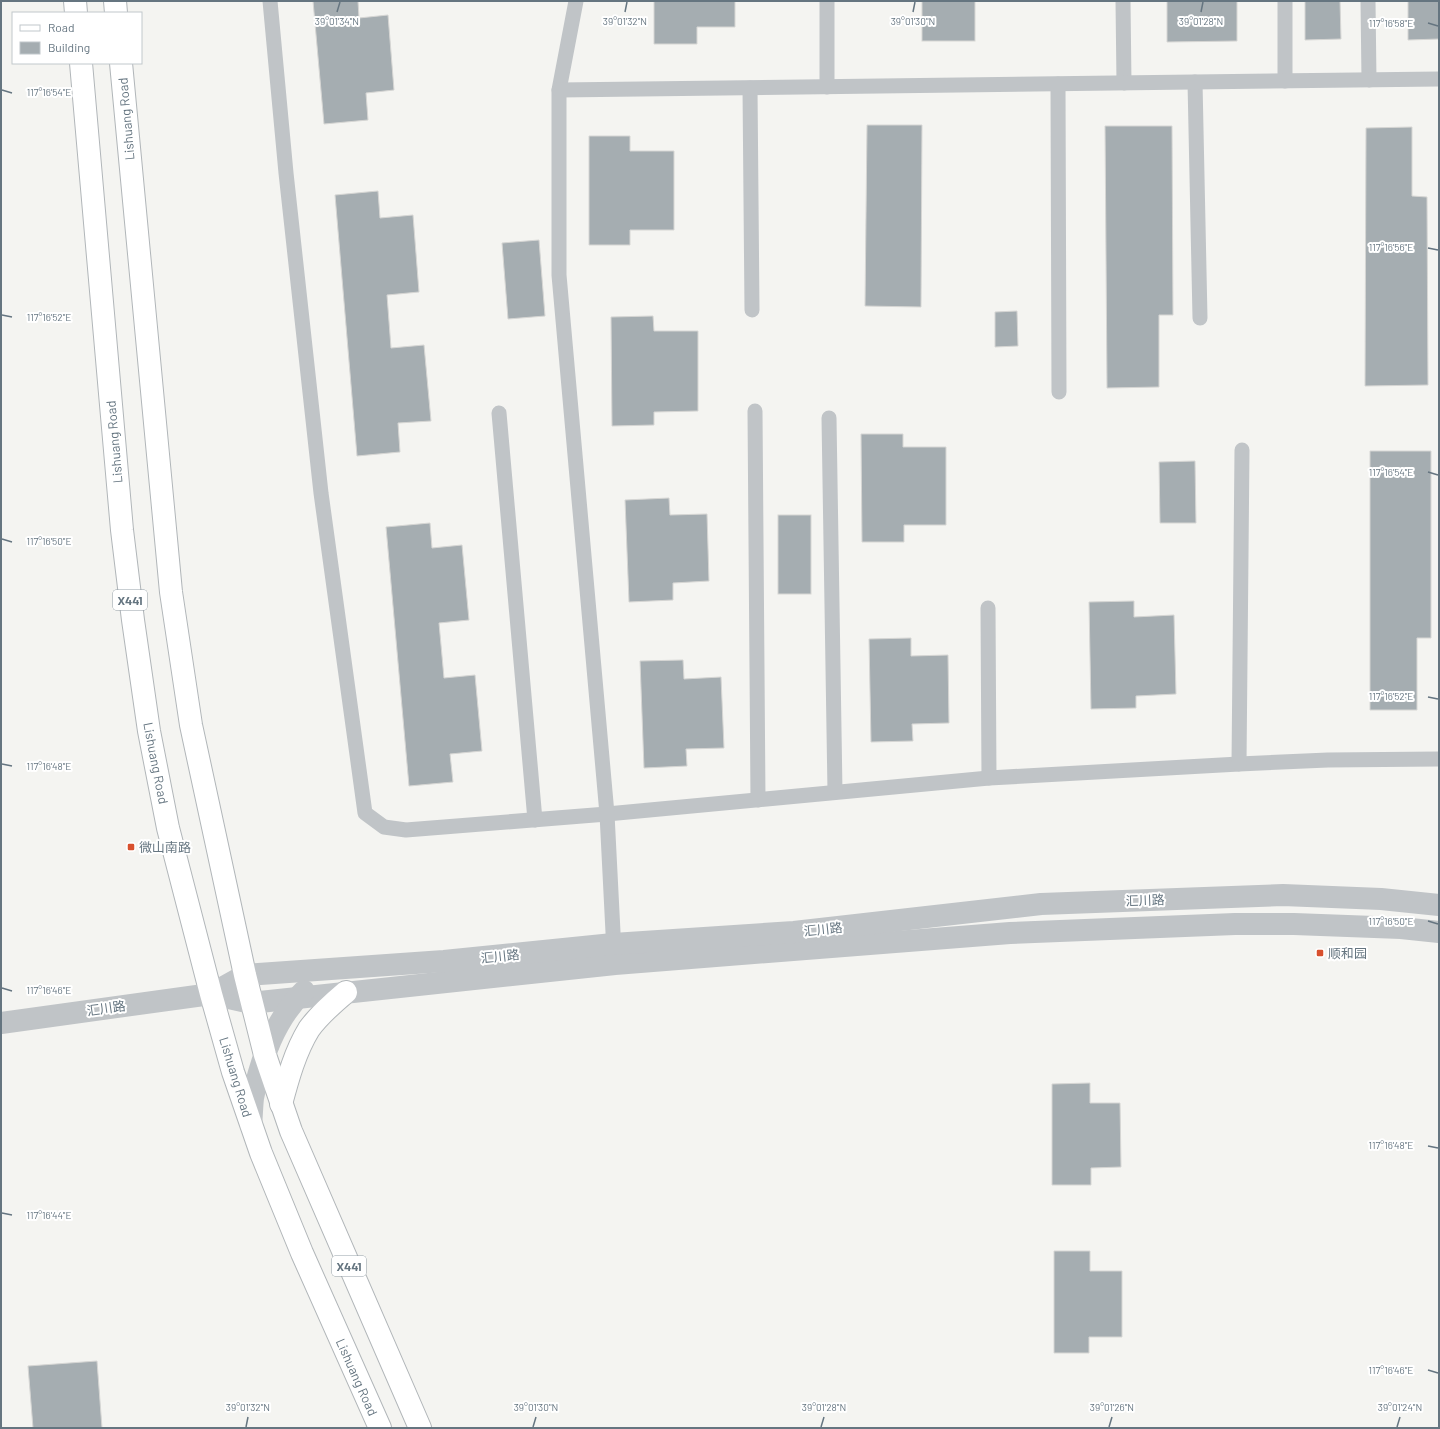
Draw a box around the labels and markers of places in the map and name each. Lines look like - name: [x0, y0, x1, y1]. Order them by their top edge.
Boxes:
- place label: 微山南路: [139, 839, 191, 855]
- marker: 微山南路: [126, 842, 136, 852]
- place label: 顺和园: [1328, 945, 1367, 961]
- marker: 顺和园: [1315, 948, 1325, 958]

